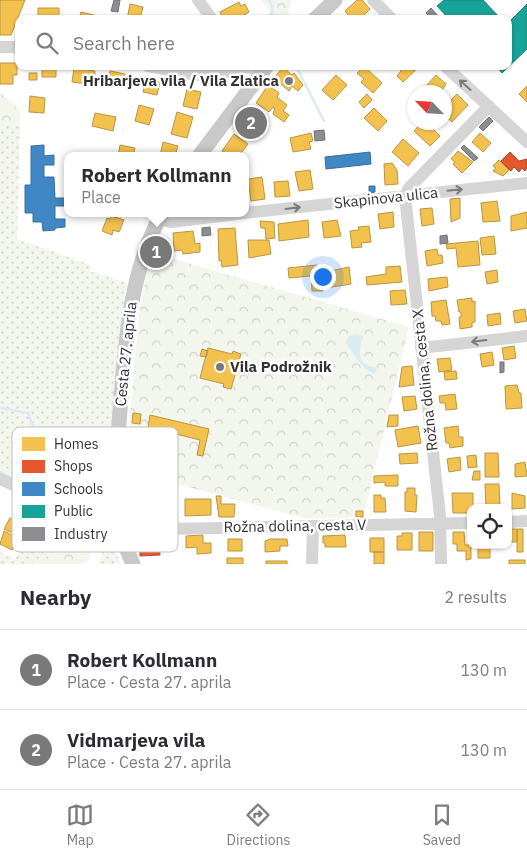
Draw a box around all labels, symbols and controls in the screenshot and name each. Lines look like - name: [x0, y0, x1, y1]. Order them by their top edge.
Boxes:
- search box: [15, 15, 512, 70]
- icon: search: [33, 29, 61, 57]
- text: Search here: [73, 31, 175, 55]
- place label: Hribarjeva vila / Vila Zlatica: [83, 71, 279, 90]
- marker: Hribarjeva vila / Vila Zlatica: [283, 75, 295, 87]
- one-way arrow: [459, 79, 472, 91]
- north arrow: [407, 85, 452, 130]
- pin: 2: [235, 104, 267, 142]
- popup: [64, 152, 249, 217]
- text: Robert Kollmann: [81, 163, 232, 187]
- street label: Skapinova ulica: [333, 183, 439, 212]
- one-way arrow: [446, 185, 462, 195]
- text: Place: [81, 187, 121, 207]
- one-way arrow: [285, 203, 301, 213]
- pin: 1: [140, 233, 172, 271]
- your location: [310, 264, 336, 290]
- street label: Cesta 27. aprila: [111, 301, 140, 407]
- street label: Rožna dolina, cesta X: [408, 308, 441, 452]
- one-way arrow: [471, 336, 487, 346]
- place label: Vila Podrožnik: [230, 357, 332, 376]
- marker: Vila Podrožnik: [214, 361, 226, 373]
- legend: [12, 427, 178, 552]
- text: Homes: [54, 435, 99, 453]
- text: Shops: [54, 457, 93, 475]
- text: Schools: [54, 480, 104, 498]
- text: Public: [54, 502, 93, 520]
- map controls: [467, 504, 512, 549]
- button: locate: [467, 504, 512, 549]
- street label: Rožna dolina, cesta V: [223, 515, 367, 536]
- text: Industry: [54, 525, 108, 543]
- text: Nearby: [20, 583, 91, 611]
- text: 2 results: [444, 587, 507, 607]
- text: Robert Kollmann: [67, 648, 217, 672]
- text: 1: [31, 660, 41, 680]
- text: 130 m: [460, 660, 507, 680]
- text: Place · Cesta 27. aprila: [67, 672, 231, 692]
- text: Vidmarjeva vila: [67, 728, 205, 752]
- text: 2: [31, 740, 41, 760]
- text: 130 m: [460, 740, 507, 760]
- text: Place · Cesta 27. aprila: [67, 752, 231, 772]
- tab: Map: [66, 801, 94, 849]
- tab: Directions: [227, 801, 290, 849]
- tab: Saved: [423, 801, 461, 849]

